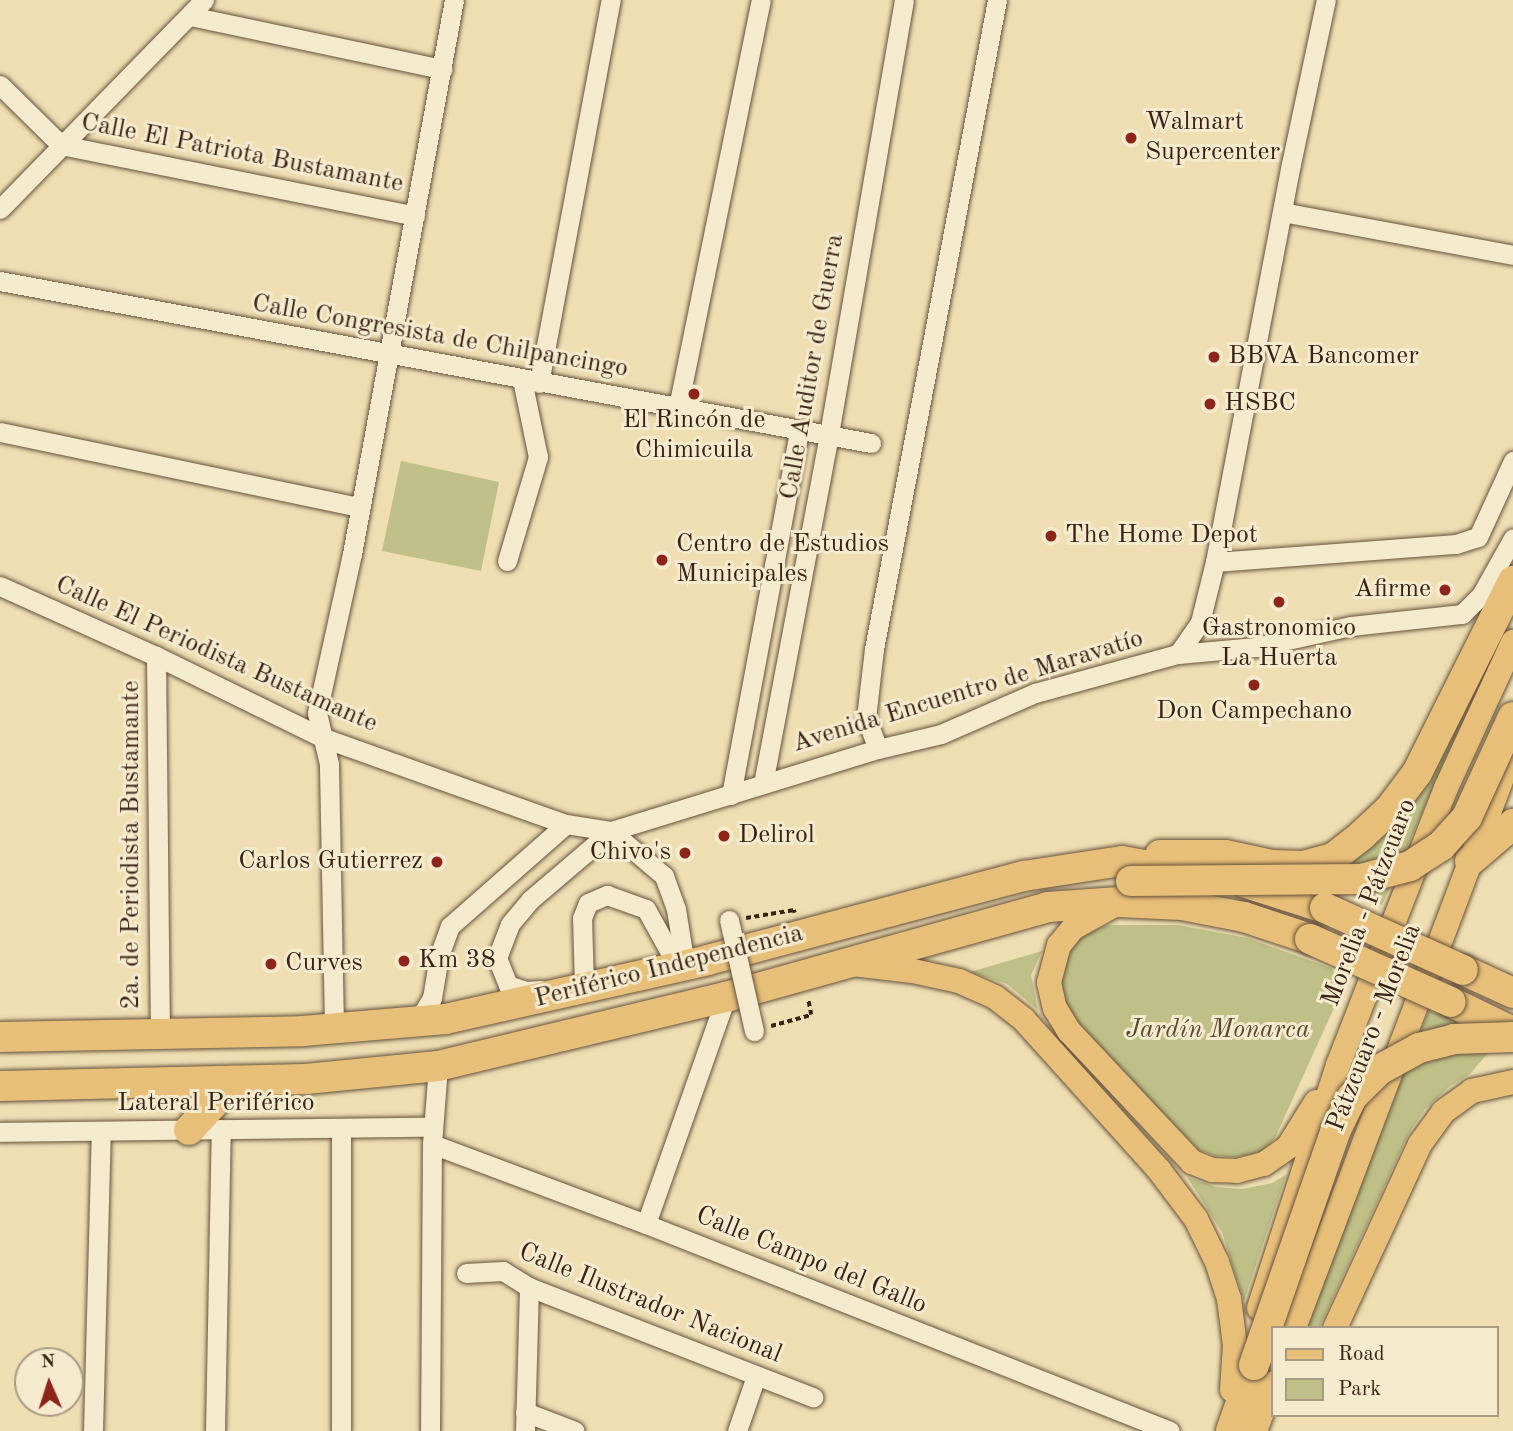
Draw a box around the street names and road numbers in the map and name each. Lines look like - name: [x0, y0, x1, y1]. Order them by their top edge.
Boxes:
- street label: Calle El Patriota Bustamante: [78, 107, 406, 201]
- street label: Calle Auditor de Guerra: [774, 232, 852, 502]
- street label: Calle Congresista de Chilpancingo: [249, 289, 631, 385]
- street label: Calle El Periodista Bustamante: [50, 570, 382, 740]
- street label: Avenida Encuentro de Maravatío: [789, 624, 1147, 760]
- street label: 2a. de Periodista Bustamante: [116, 681, 148, 1009]
- street label: Morelia - Pátzcuaro: [1316, 795, 1424, 1011]
- street label: Periférico Independencia: [531, 919, 807, 1015]
- street label: Pátzcuaro - Morelia: [1321, 920, 1429, 1136]
- street label: Lateral Periférico: [117, 1088, 315, 1120]
- street label: Calle Campo del Gallo: [691, 1200, 931, 1322]
- street label: Calle Ilustrador Nacional: [514, 1237, 786, 1371]

